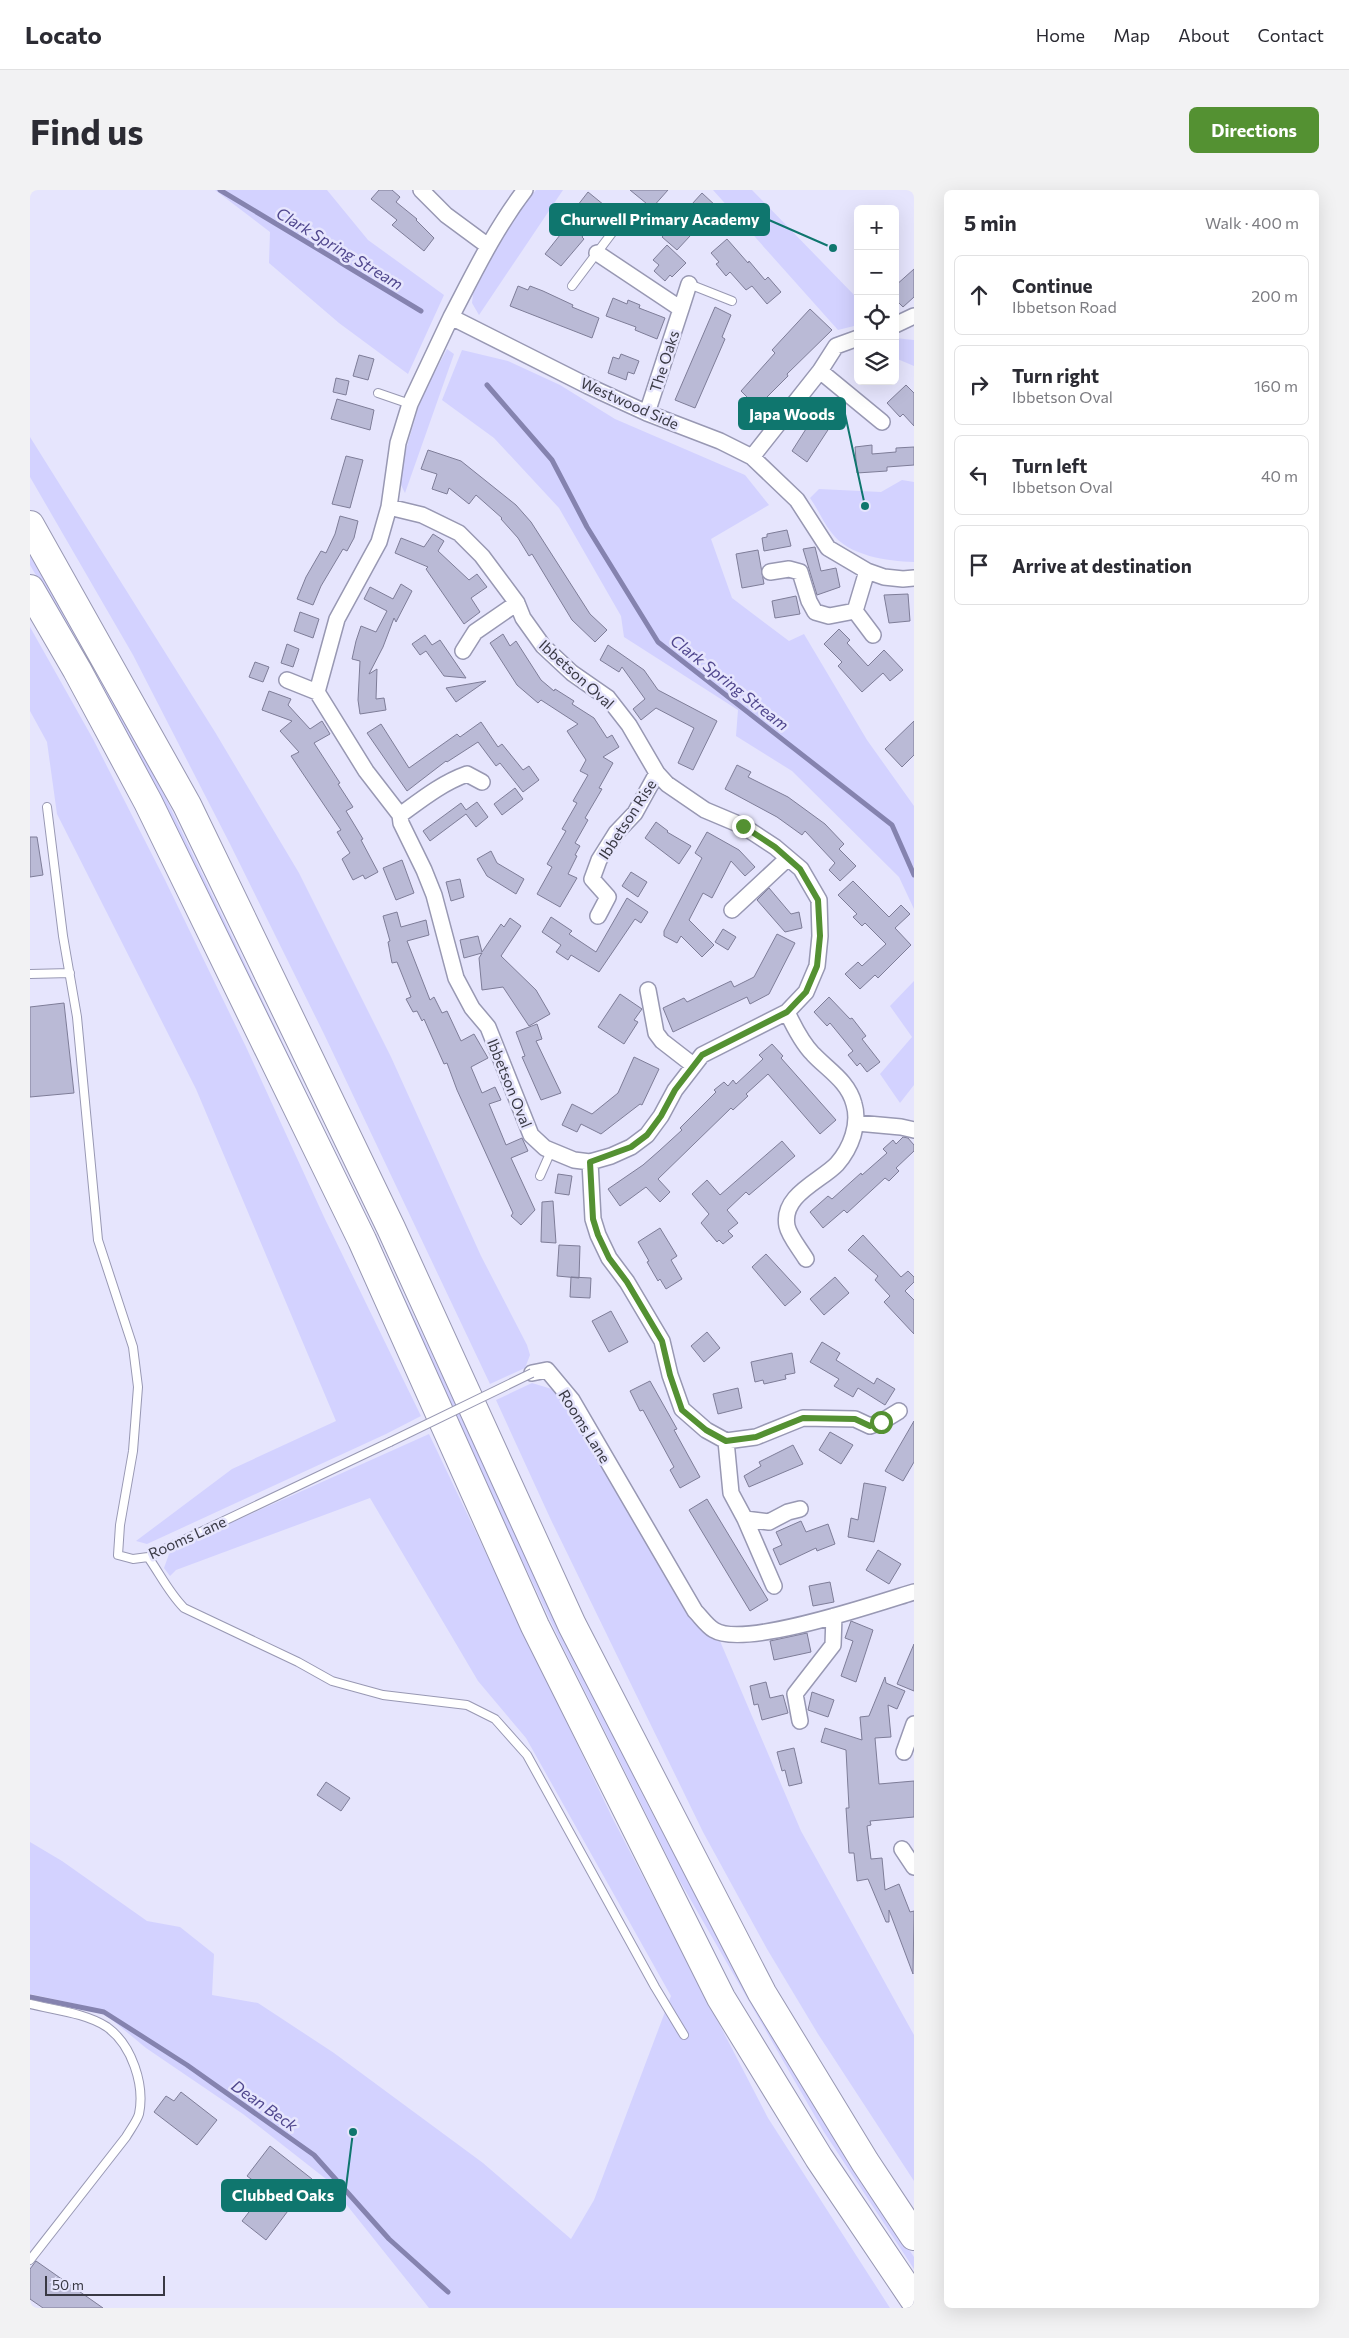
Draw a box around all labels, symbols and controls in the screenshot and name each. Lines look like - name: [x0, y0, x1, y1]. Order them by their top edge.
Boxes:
- text: Locato: [25, 20, 102, 49]
- text: Home: [1036, 24, 1085, 46]
- text: Map: [1113, 24, 1150, 46]
- text: About: [1178, 24, 1230, 46]
- text: Contact: [1258, 24, 1324, 46]
- button: Directions: [1189, 107, 1319, 153]
- text: Find us: [30, 109, 144, 152]
- water label: Clark Spring Stream: [273, 203, 407, 293]
- callout: Churwell Primary Academy: [550, 204, 769, 235]
- map controls: [854, 205, 899, 385]
- button: +: [854, 205, 899, 250]
- text: Churwell Primary Academy: [561, 209, 760, 228]
- text: 5 min: [964, 210, 1017, 235]
- text: Walk · 400 m: [1205, 213, 1299, 232]
- button: −: [854, 250, 899, 295]
- text: Continue: [1012, 274, 1092, 297]
- icon: ahead: [965, 281, 993, 309]
- text: 200 m: [1251, 286, 1298, 305]
- button: locate: [854, 295, 899, 340]
- text: Ibbetson Road: [1012, 297, 1117, 316]
- street label: The Oaks: [646, 328, 683, 394]
- button: layers: [854, 340, 899, 385]
- text: Turn right: [1012, 364, 1099, 387]
- icon: right: [965, 371, 993, 399]
- street label: Westwood Side: [578, 373, 682, 433]
- text: 160 m: [1254, 376, 1298, 395]
- text: Ibbetson Oval: [1012, 387, 1113, 406]
- callout: Japa Woods: [739, 398, 845, 429]
- text: Japa Woods: [749, 404, 835, 423]
- text: Turn left: [1012, 454, 1087, 477]
- icon: left: [965, 461, 993, 489]
- text: 40 m: [1261, 466, 1298, 485]
- text: Ibbetson Oval: [1012, 477, 1113, 496]
- icon: arrive: [965, 551, 993, 579]
- text: Arrive at destination: [1012, 554, 1192, 577]
- water label: Clark Spring Stream: [667, 630, 793, 734]
- street label: Ibbetson Oval: [536, 636, 618, 712]
- street label: Ibbetson Rise: [594, 776, 660, 862]
- route end: [732, 815, 755, 838]
- street label: Ibbetson Oval: [484, 1036, 536, 1130]
- street label: Rooms Lane: [555, 1386, 615, 1466]
- route start: [870, 1411, 893, 1434]
- street label: Rooms Lane: [145, 1512, 229, 1562]
- water label: Dean Beck: [228, 2075, 302, 2135]
- callout: Clubbed Oaks: [222, 2180, 345, 2211]
- text: Clubbed Oaks: [232, 2185, 334, 2204]
- scale bar: [45, 2273, 165, 2296]
- text: 50 m: [52, 2276, 84, 2293]

